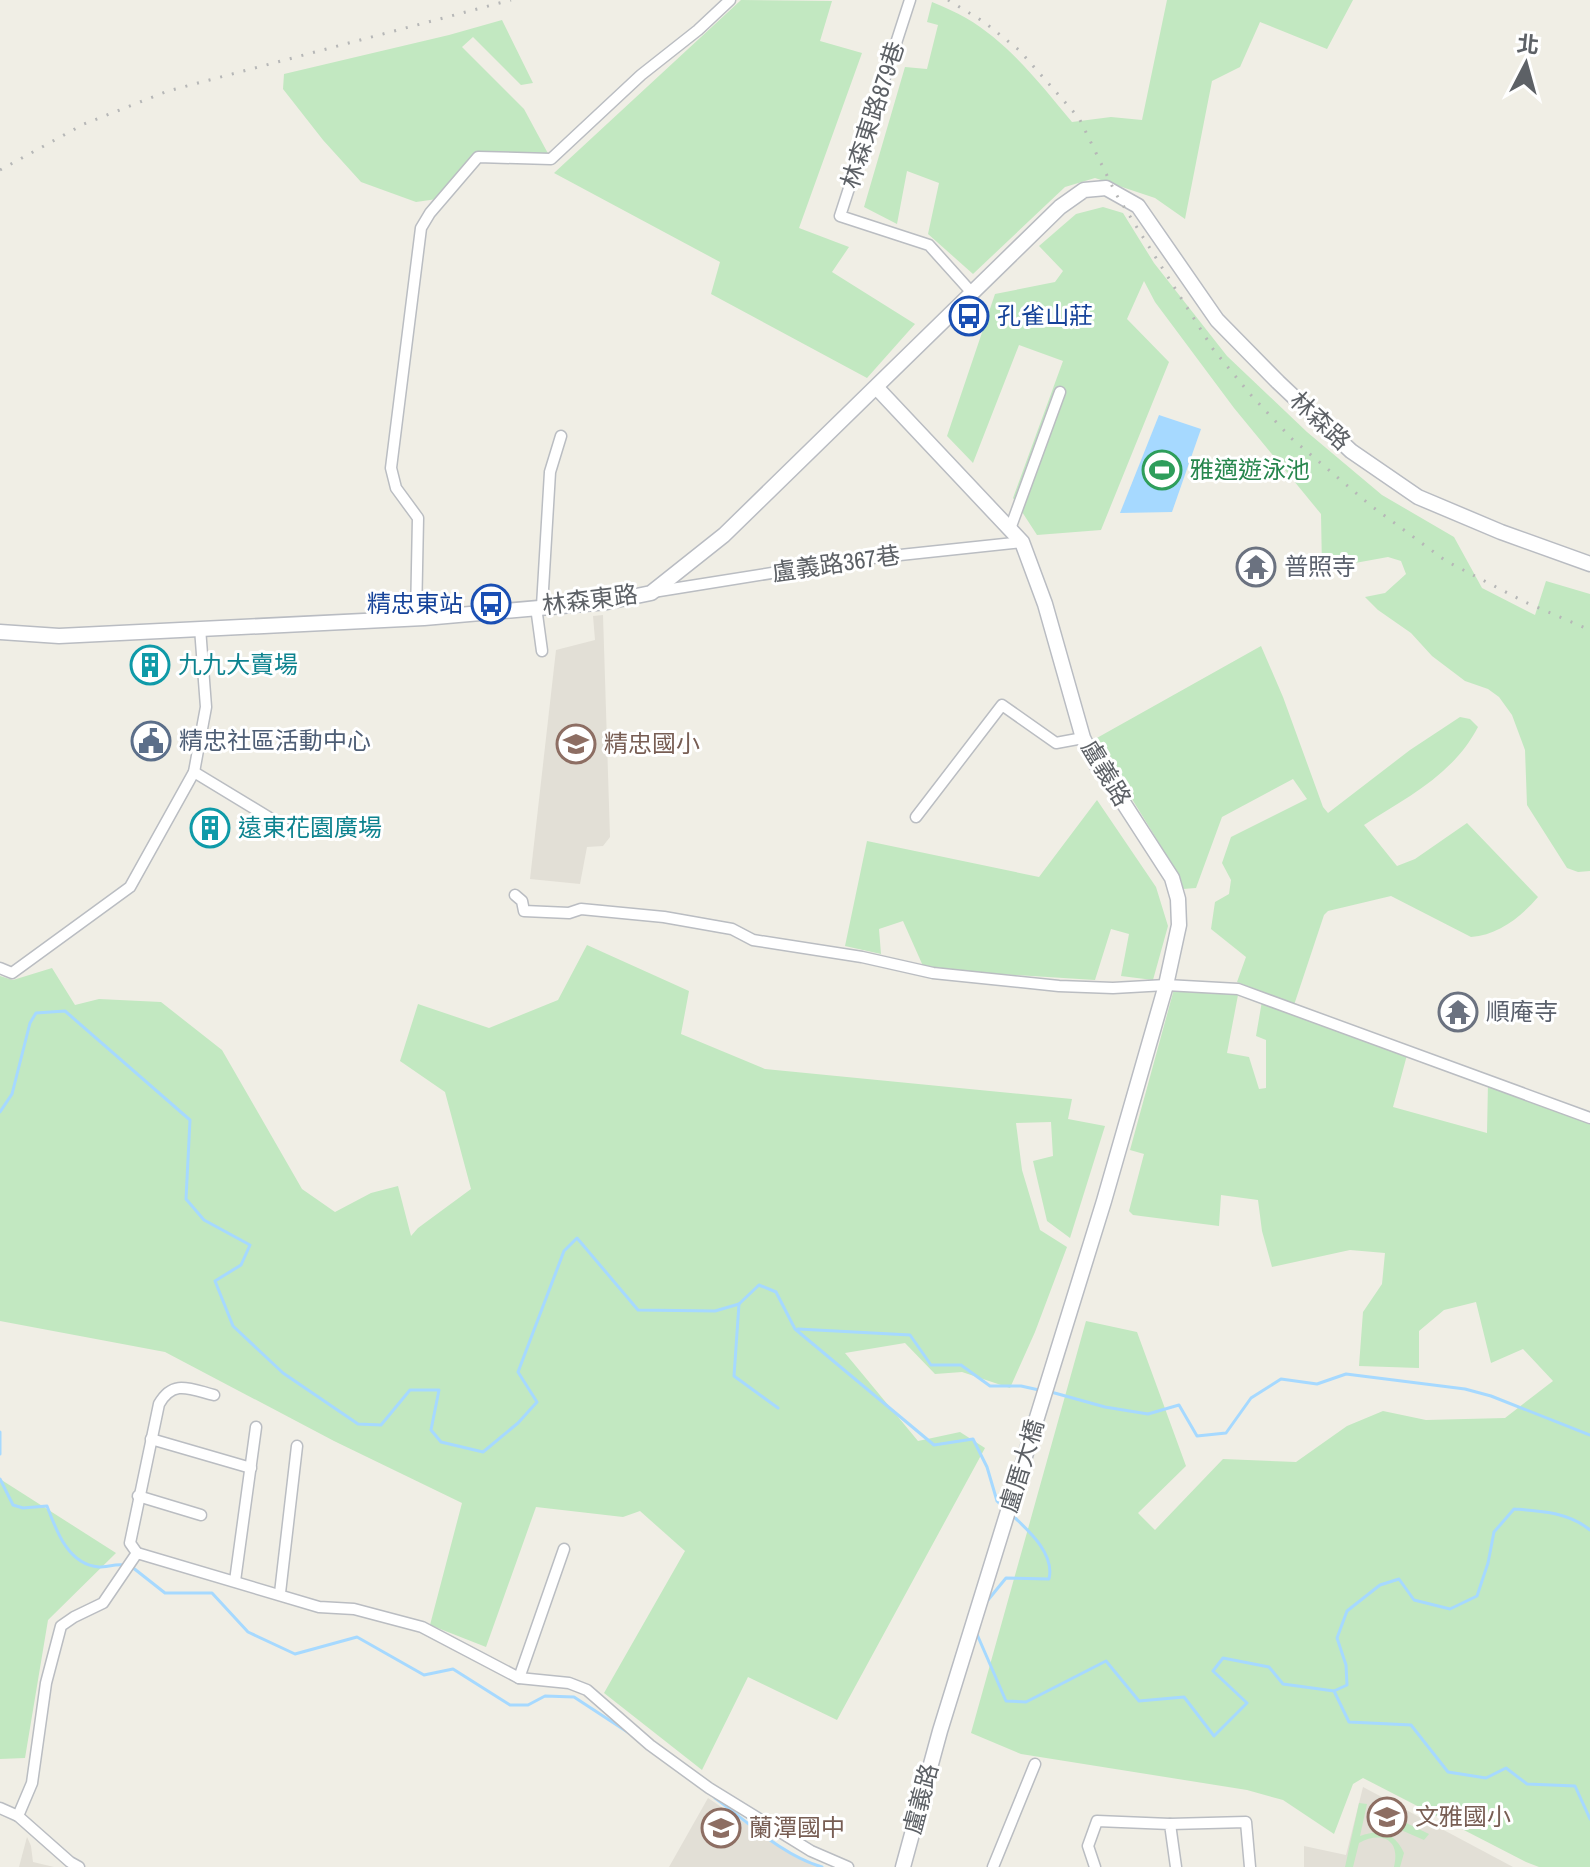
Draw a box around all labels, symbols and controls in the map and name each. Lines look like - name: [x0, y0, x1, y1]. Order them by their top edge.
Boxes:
- north arrow: [1486, 24, 1566, 104]
- text: 北: [1516, 28, 1541, 60]
- street label: 林森東路879巷: [833, 37, 911, 192]
- bus stop icon: 孔雀山莊: [948, 295, 990, 337]
- place label: 孔雀山莊: [997, 299, 1093, 331]
- street label: 林森路: [1283, 384, 1358, 457]
- sports icon: 雅適遊泳池: [1141, 449, 1183, 491]
- place label: 雅適遊泳池: [1190, 453, 1310, 485]
- street label: 盧義路367巷: [770, 538, 902, 588]
- temple icon: 普照寺: [1235, 546, 1277, 588]
- place label: 普照寺: [1284, 550, 1356, 582]
- street label: 林森東路: [540, 577, 639, 621]
- bus stop icon: 精忠東站: [470, 583, 512, 625]
- place label: 精忠東站: [367, 587, 463, 619]
- building icon: 九九大賣場: [129, 644, 171, 686]
- place label: 九九大賣場: [178, 648, 298, 680]
- public building icon: 精忠社區活動中心: [130, 720, 172, 762]
- school or university icon: 精忠國小: [555, 723, 597, 765]
- place label: 精忠社區活動中心: [179, 724, 371, 756]
- place label: 精忠國小: [604, 727, 700, 759]
- street label: 盧義路: [1075, 733, 1139, 812]
- building icon: 遠東花園廣場: [189, 807, 231, 849]
- place label: 遠東花園廣場: [238, 811, 382, 843]
- temple icon: 順庵寺: [1437, 991, 1479, 1033]
- place label: 順庵寺: [1486, 995, 1558, 1027]
- street label: 盧厝大橋: [992, 1415, 1050, 1516]
- street label: 盧義路: [895, 1760, 945, 1838]
- school or university icon: 文雅國小: [1366, 1796, 1408, 1838]
- place label: 文雅國小: [1415, 1800, 1511, 1832]
- school or university icon: 蘭潭國中: [700, 1807, 742, 1849]
- place label: 蘭潭國中: [749, 1811, 845, 1843]

